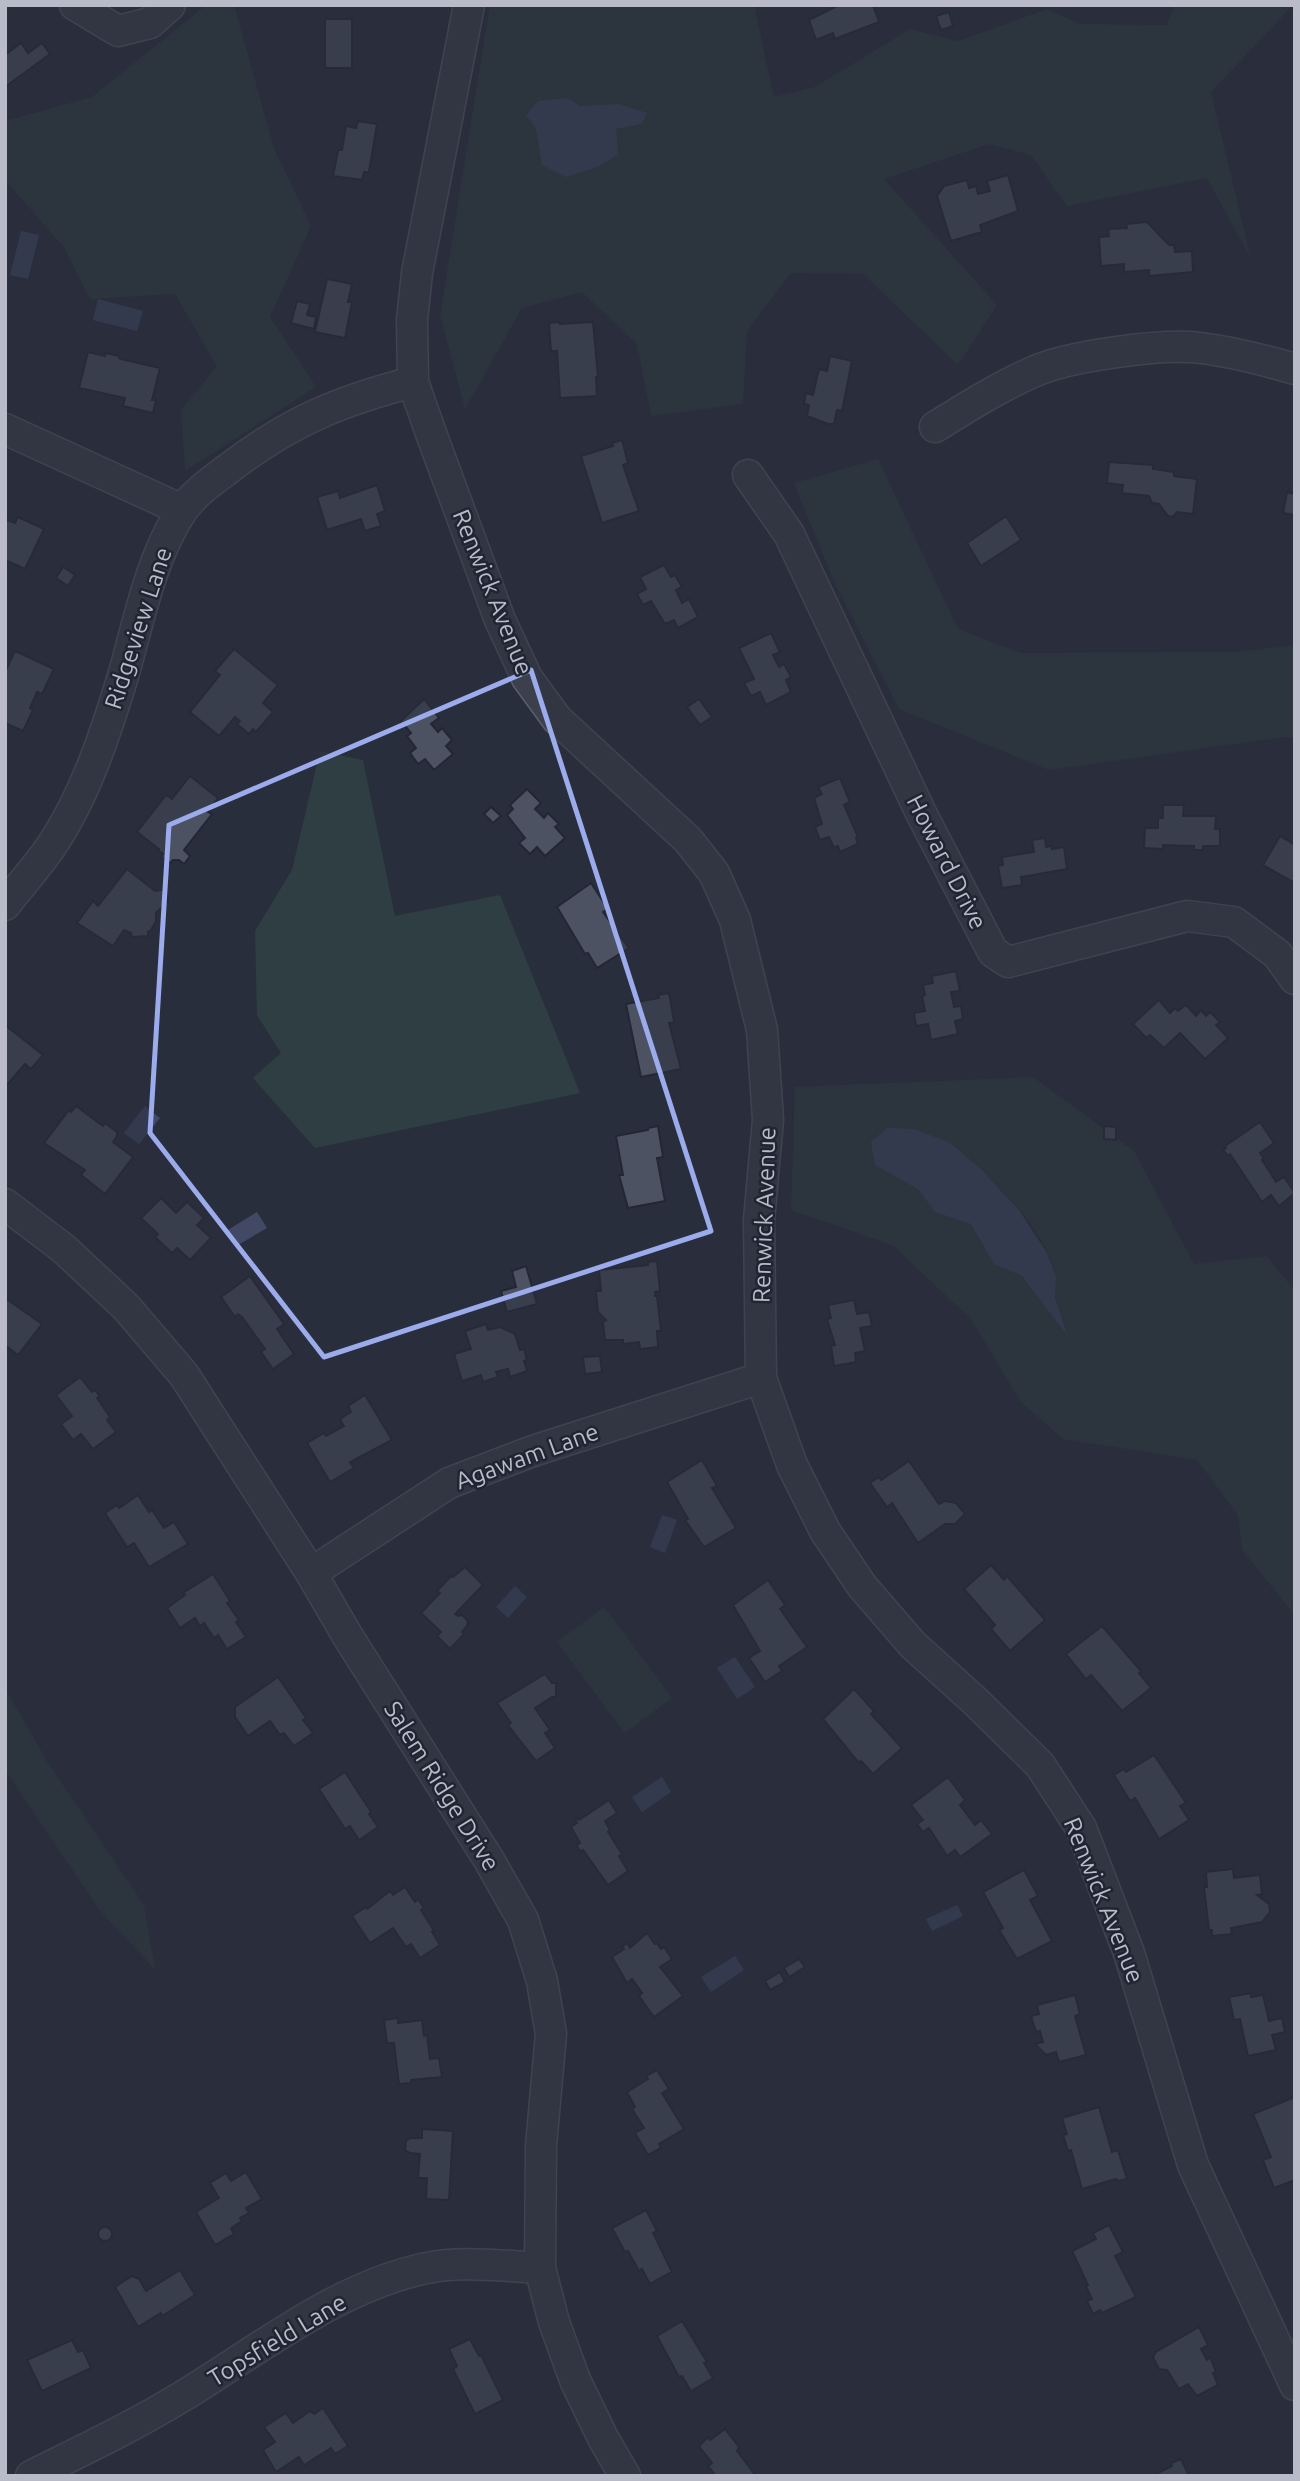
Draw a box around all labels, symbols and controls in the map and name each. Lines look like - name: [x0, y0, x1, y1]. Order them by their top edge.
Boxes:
- street label: Renwick Avenue: [448, 505, 538, 679]
- street label: Ridgeview Lane: [99, 544, 177, 712]
- street label: Howard Drive: [902, 790, 992, 934]
- street label: Renwick Avenue: [747, 1127, 781, 1303]
- street label: Agawam Lane: [452, 1418, 602, 1494]
- street label: Salem Ridge Drive: [379, 1696, 505, 1876]
- street label: Renwick Avenue: [1059, 1813, 1149, 1987]
- street label: Topsfield Lane: [203, 2288, 351, 2392]

